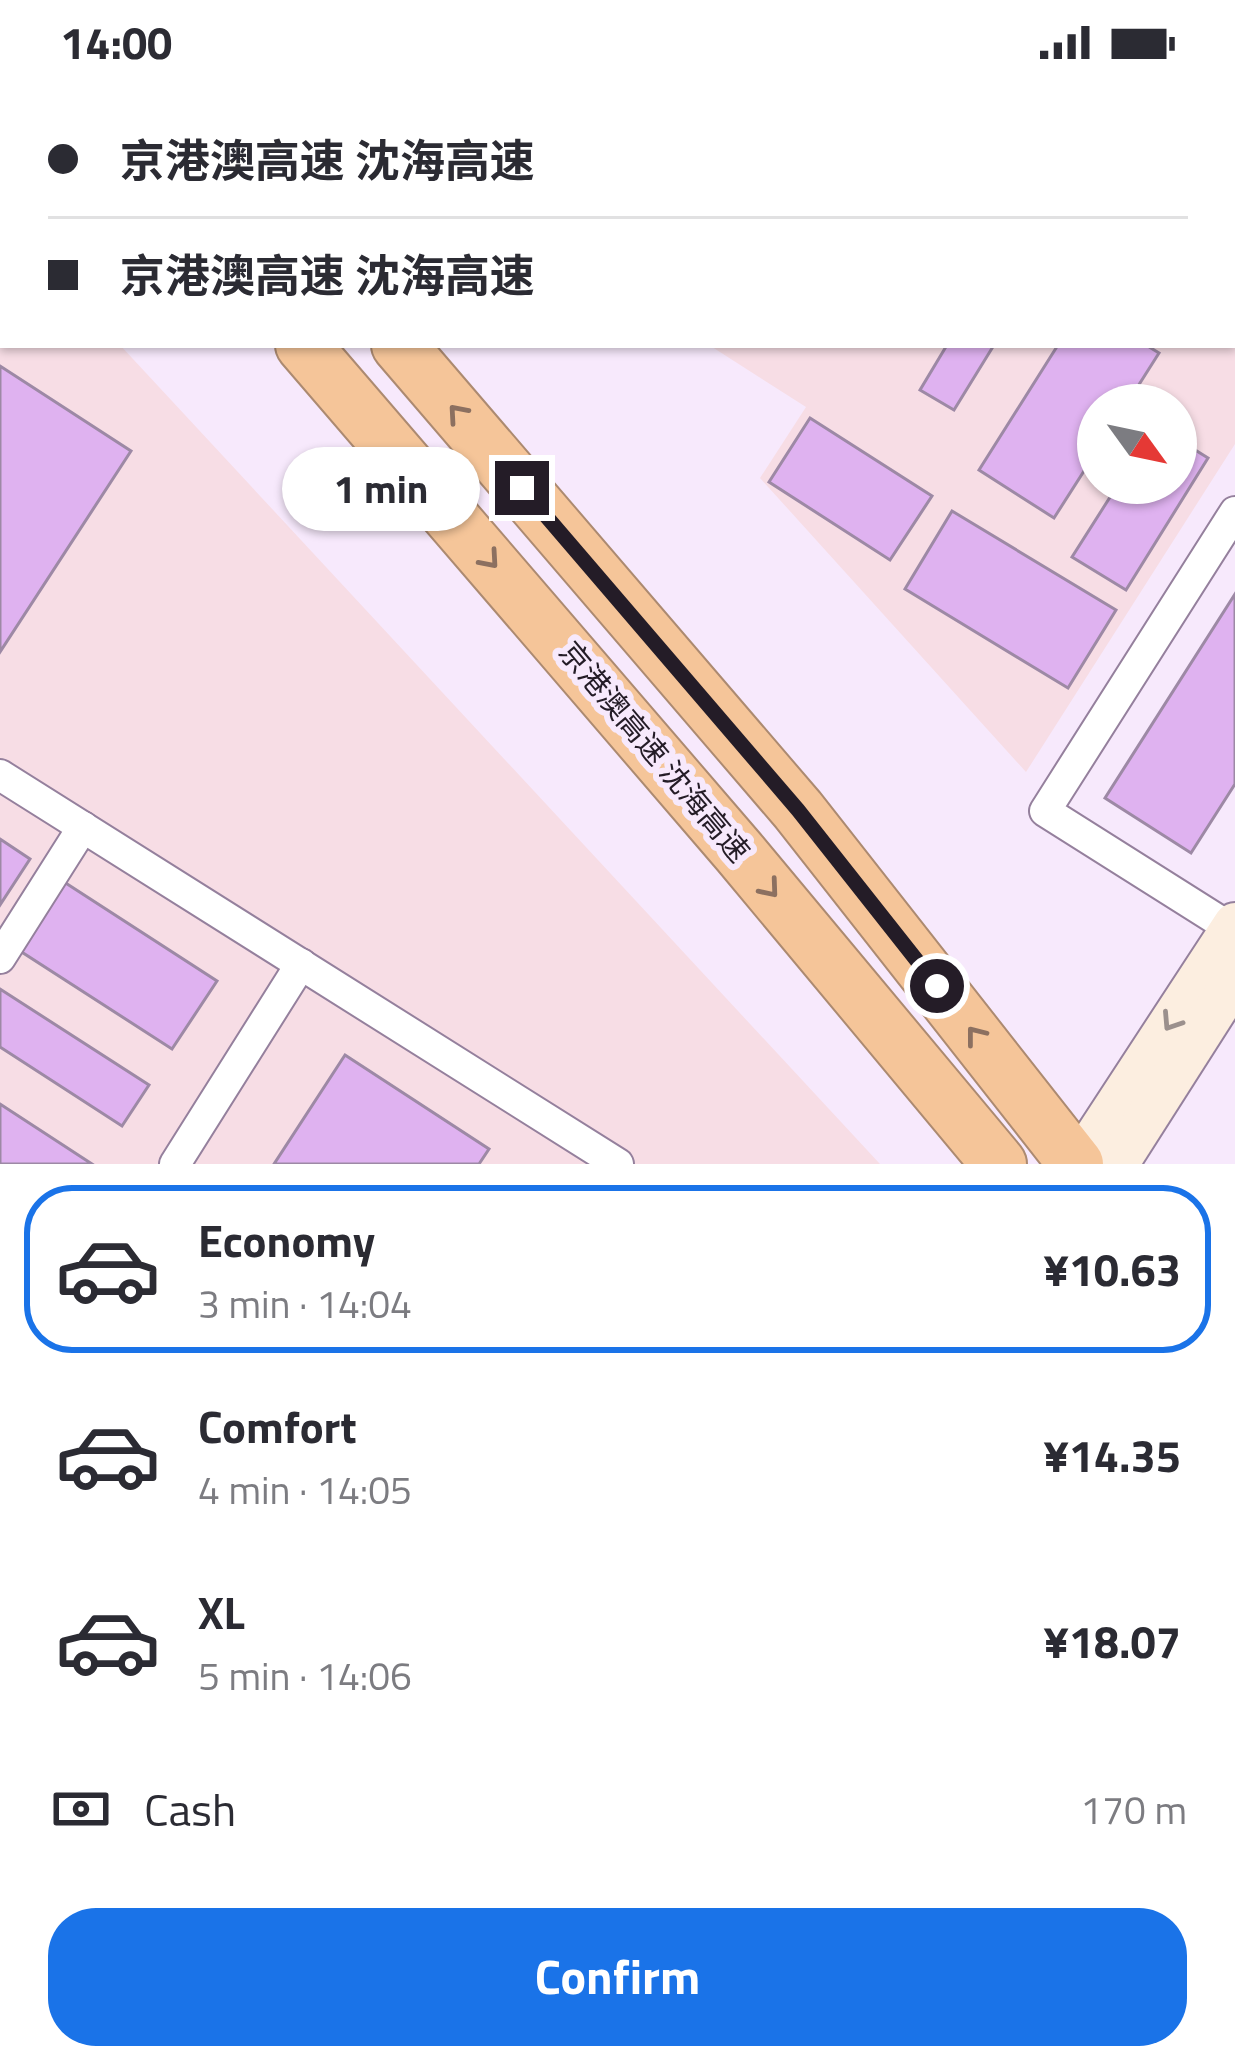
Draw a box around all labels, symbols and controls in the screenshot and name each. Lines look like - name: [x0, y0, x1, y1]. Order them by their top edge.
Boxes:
- text: 14:00: [60, 8, 172, 76]
- text: 京港澳高速 沈海高速: [120, 126, 535, 194]
- text: 京港澳高速 沈海高速: [120, 241, 535, 309]
- north arrow: [1077, 384, 1197, 504]
- map controls: [1077, 384, 1197, 504]
- one-way arrow: [450, 405, 471, 427]
- callout: 1 min: [282, 446, 480, 530]
- text: 1 min: [334, 459, 428, 518]
- route end: [495, 461, 549, 515]
- one-way arrow: [476, 546, 497, 568]
- street label: 京港澳高速 沈海高速: [548, 631, 761, 872]
- one-way arrow: [756, 875, 778, 897]
- route start: [910, 959, 964, 1013]
- one-way arrow: [1163, 1009, 1185, 1031]
- one-way arrow: [968, 1027, 989, 1049]
- text: Economy: [198, 1206, 375, 1274]
- icon: car: [54, 1215, 162, 1323]
- text: ¥10.63: [1043, 1235, 1181, 1303]
- text: 3 min · 14:04: [198, 1274, 412, 1333]
- text: Comfort: [198, 1392, 357, 1460]
- icon: car: [54, 1401, 162, 1509]
- text: ¥14.35: [1043, 1421, 1181, 1489]
- text: 4 min · 14:05: [198, 1460, 412, 1519]
- text: XL: [198, 1578, 245, 1646]
- icon: car: [54, 1587, 162, 1695]
- text: ¥18.07: [1043, 1607, 1181, 1675]
- text: 5 min · 14:06: [198, 1646, 412, 1705]
- text: Cash: [144, 1775, 236, 1843]
- icon: cash: [48, 1776, 114, 1842]
- text: 170 m: [1080, 1780, 1187, 1839]
- button: Confirm: [48, 1908, 1187, 2046]

